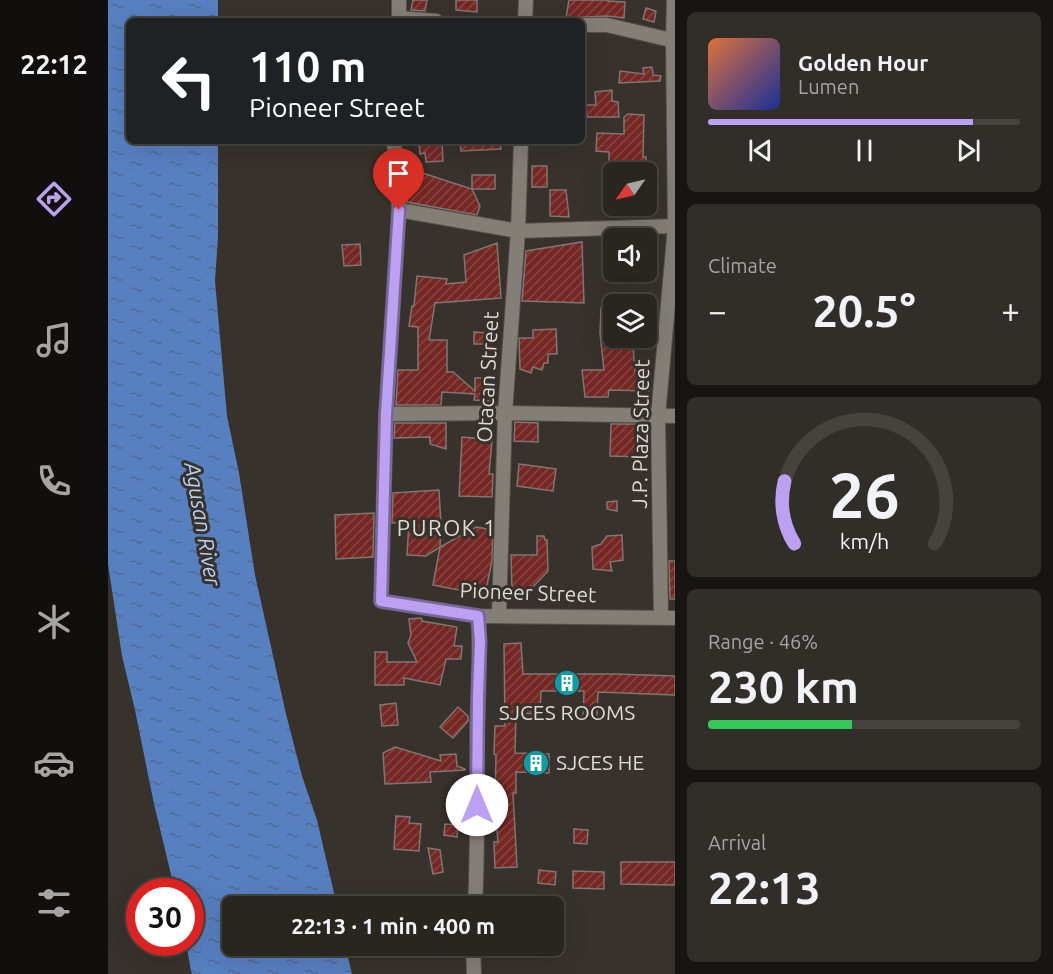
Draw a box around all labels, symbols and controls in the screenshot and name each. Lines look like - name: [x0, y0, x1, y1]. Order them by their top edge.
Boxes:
- icon: left: [150, 42, 228, 120]
- text: 110 m: [249, 43, 366, 90]
- text: 22:12: [20, 49, 88, 79]
- text: Golden Hour: [798, 50, 928, 75]
- text: Lumen: [798, 75, 859, 98]
- text: Pioneer Street: [249, 92, 425, 122]
- icon: previous: [744, 134, 777, 167]
- icon: pause: [848, 134, 881, 167]
- icon: next: [952, 134, 985, 167]
- pin: [373, 148, 424, 210]
- icon: arrive: [382, 157, 415, 190]
- north arrow: [603, 162, 657, 216]
- map controls: [603, 162, 657, 348]
- icon: directions: [33, 178, 75, 220]
- button: sound: [603, 228, 657, 282]
- text: Climate: [708, 254, 777, 277]
- text: 20.5°: [812, 285, 916, 336]
- text: −: [708, 292, 727, 329]
- text: +: [1001, 292, 1020, 329]
- button: layers: [603, 294, 657, 348]
- street label: Otacan Street: [472, 311, 502, 443]
- icon: music: [33, 319, 75, 361]
- street label: J.P. Plaza Street: [627, 359, 653, 509]
- water label: Agusan River: [180, 459, 227, 588]
- icon: phone: [33, 460, 75, 502]
- text: 26: [829, 460, 899, 530]
- district label: PUROK 1: [397, 515, 497, 540]
- text: km/h: [839, 529, 889, 553]
- street label: Pioneer Street: [459, 578, 597, 606]
- icon: climate: [33, 601, 75, 643]
- text: Range · 46%: [708, 630, 818, 653]
- text: 230 km: [708, 661, 859, 712]
- building icon: SJCES ROOMS: [552, 668, 582, 698]
- place label: SJCES ROOMS: [499, 700, 635, 724]
- icon: car: [33, 742, 75, 784]
- building icon: SJCES HE: [521, 748, 551, 778]
- place label: SJCES HE: [556, 750, 644, 774]
- position arrow: [445, 773, 509, 837]
- text: Arrival: [708, 831, 766, 854]
- text: 22:13: [708, 862, 821, 913]
- speed limit sign: 30: [126, 878, 204, 956]
- icon: filters: [33, 882, 75, 924]
- text: 22:13 · 1 min · 400 m: [291, 913, 495, 938]

